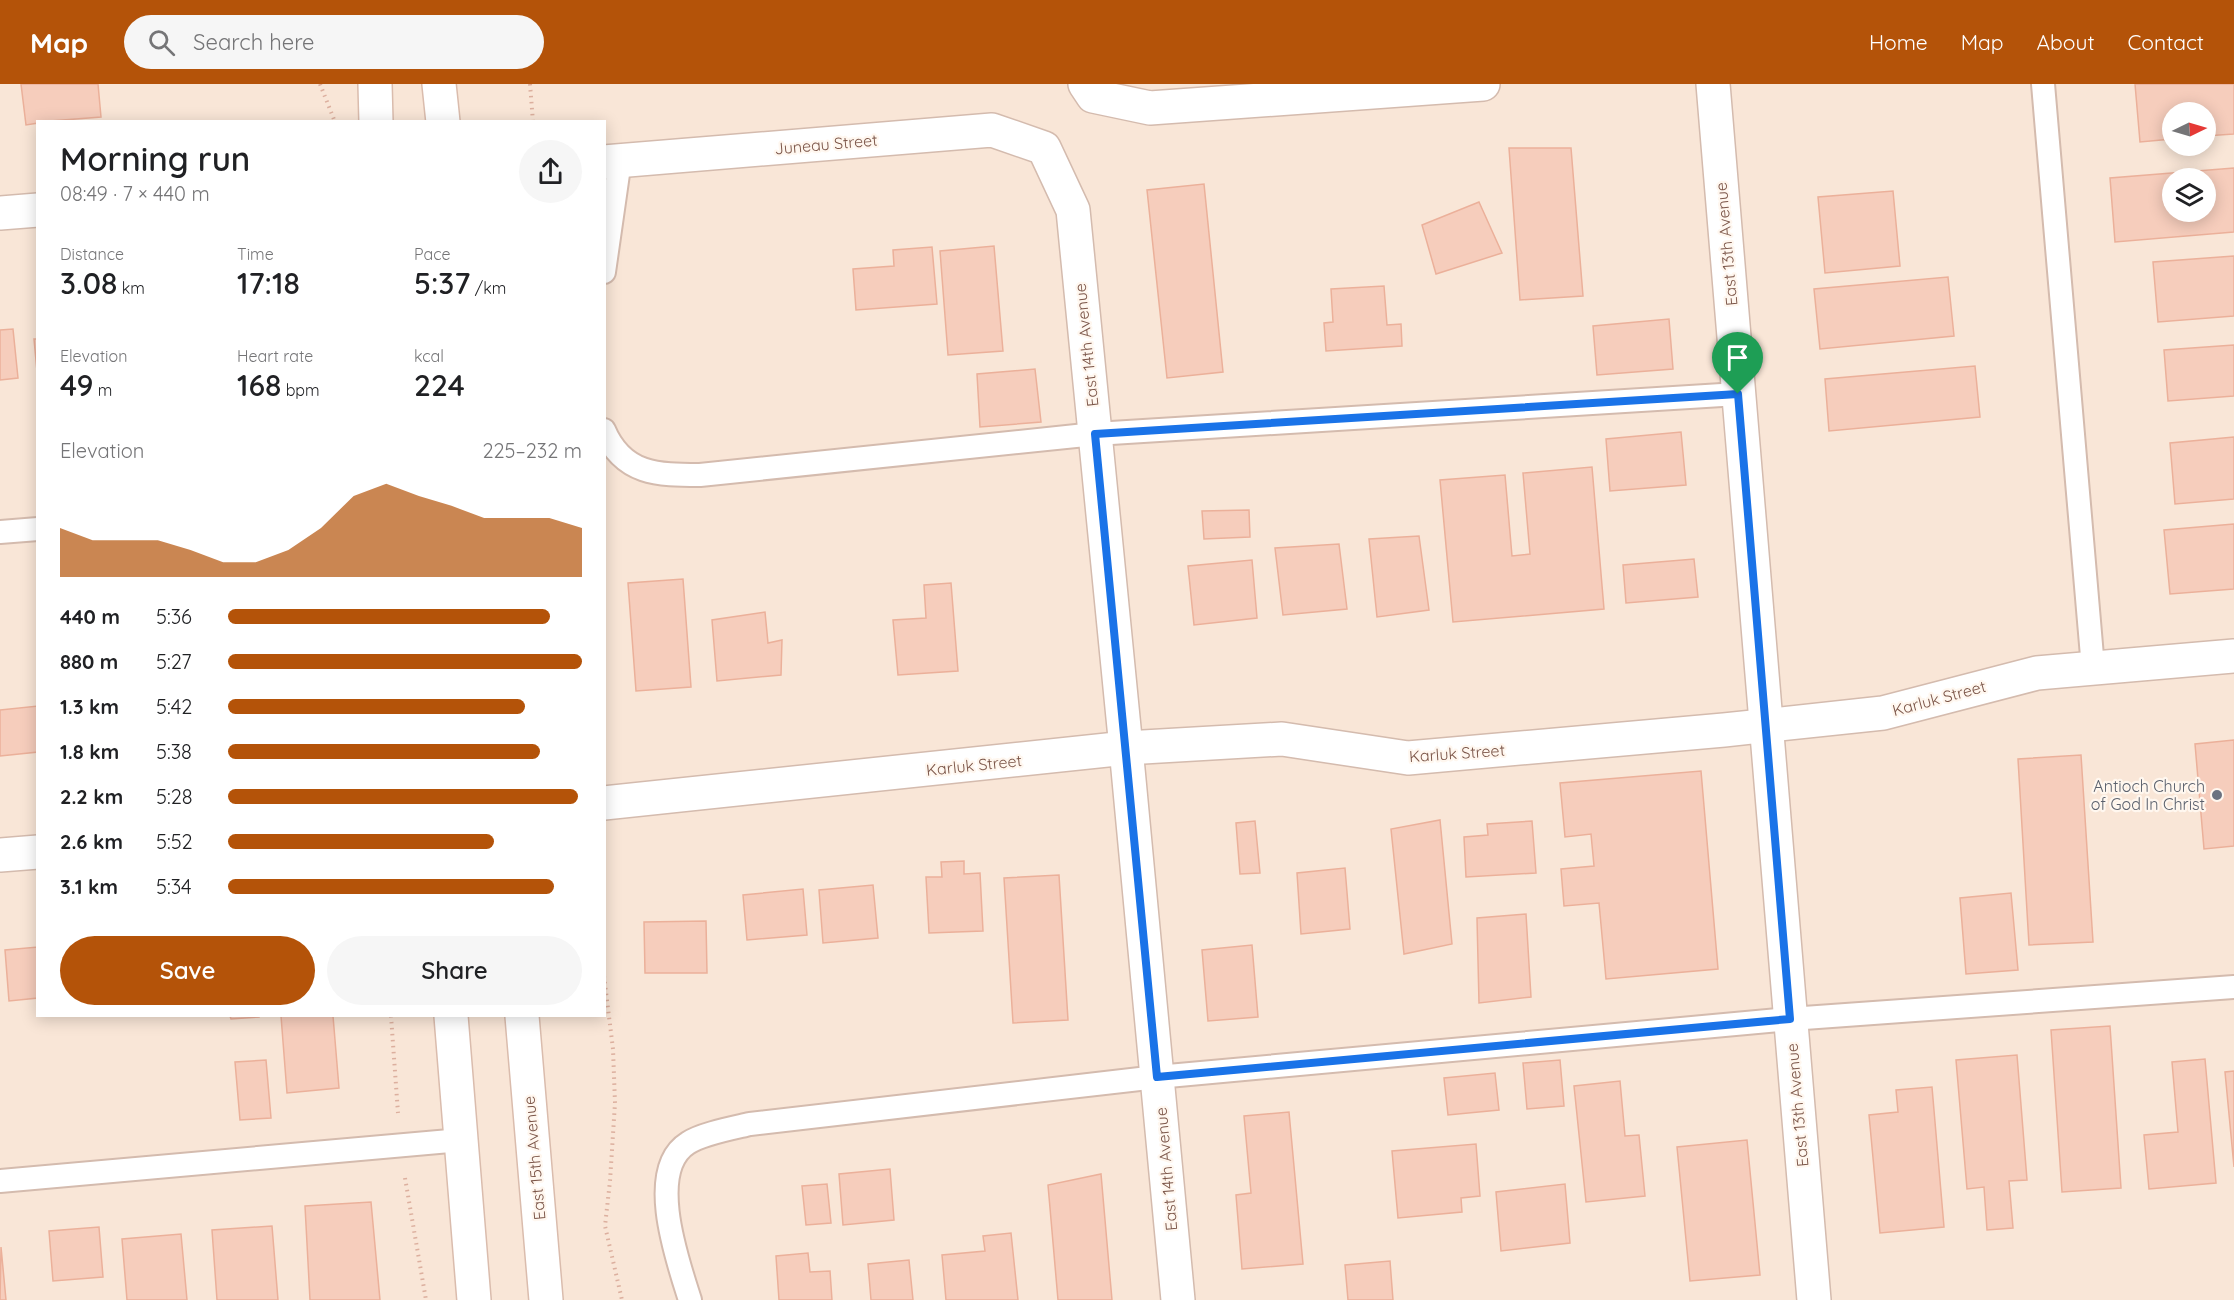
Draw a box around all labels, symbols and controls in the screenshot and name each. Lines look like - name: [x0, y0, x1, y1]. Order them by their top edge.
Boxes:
- search box: [124, 15, 544, 69]
- text: Map: [30, 25, 88, 60]
- icon: search: [145, 26, 178, 59]
- text: Search here: [193, 28, 315, 56]
- text: Home: [1869, 29, 1928, 55]
- text: Map: [1961, 29, 2004, 55]
- text: About: [2037, 29, 2095, 55]
- text: Contact: [2128, 29, 2204, 55]
- north arrow: [2162, 102, 2216, 156]
- map controls: [2162, 102, 2216, 222]
- street label: Juneau Street: [774, 130, 878, 158]
- text: Morning run: [60, 138, 250, 179]
- button: share: [519, 140, 582, 203]
- button: layers: [2162, 168, 2216, 222]
- text: 08:49 · 7 × 440 m: [60, 181, 210, 206]
- street label: East 13th Avenue: [1711, 181, 1741, 307]
- text: Distance: [60, 244, 124, 264]
- text: Time: [237, 244, 274, 264]
- text: Pace: [414, 244, 450, 264]
- text: 3.08: [60, 264, 117, 302]
- text: 17:18: [237, 264, 300, 302]
- text: 5:37: [414, 264, 470, 302]
- text: km: [117, 278, 145, 298]
- text: /km: [470, 278, 506, 298]
- street label: East 14th Avenue: [1070, 282, 1102, 408]
- pin: [1712, 332, 1763, 394]
- icon: arrive: [1721, 341, 1754, 374]
- text: Elevation: [60, 346, 127, 366]
- text: Heart rate: [237, 346, 313, 366]
- text: kcal: [414, 346, 444, 366]
- text: 49: [60, 366, 93, 404]
- text: 168: [237, 366, 281, 404]
- text: 224: [414, 366, 465, 404]
- text: m: [93, 380, 112, 400]
- text: bpm: [281, 380, 320, 400]
- text: Elevation: [60, 438, 144, 463]
- text: 225–232 m: [482, 438, 582, 463]
- text: 440 m: [60, 604, 120, 629]
- text: 5:36: [156, 604, 192, 629]
- text: 880 m: [60, 649, 118, 674]
- text: 5:27: [156, 649, 192, 674]
- street label: Karluk Street: [1890, 676, 1988, 720]
- text: 1.3 km: [60, 694, 119, 719]
- text: 5:42: [156, 694, 192, 719]
- text: 1.8 km: [60, 739, 119, 764]
- text: 5:38: [156, 739, 192, 764]
- street label: Karluk Street: [1408, 740, 1506, 766]
- street label: Karluk Street: [925, 750, 1023, 780]
- place label: Antioch Church of God In Christ: [2091, 776, 2205, 814]
- text: 2.2 km: [60, 784, 123, 809]
- text: 5:28: [156, 784, 193, 809]
- marker: Antioch Church of God In Christ: [2210, 788, 2224, 802]
- text: 2.6 km: [60, 829, 123, 854]
- text: 5:52: [156, 829, 193, 854]
- text: 3.1 km: [60, 874, 118, 899]
- text: 5:34: [156, 874, 192, 899]
- button: Save: [60, 936, 315, 1005]
- button: Share: [327, 936, 582, 1005]
- street label: East 13th Avenue: [1782, 1042, 1812, 1168]
- street label: East 15th Avenue: [519, 1095, 549, 1221]
- street label: East 14th Avenue: [1151, 1106, 1181, 1232]

